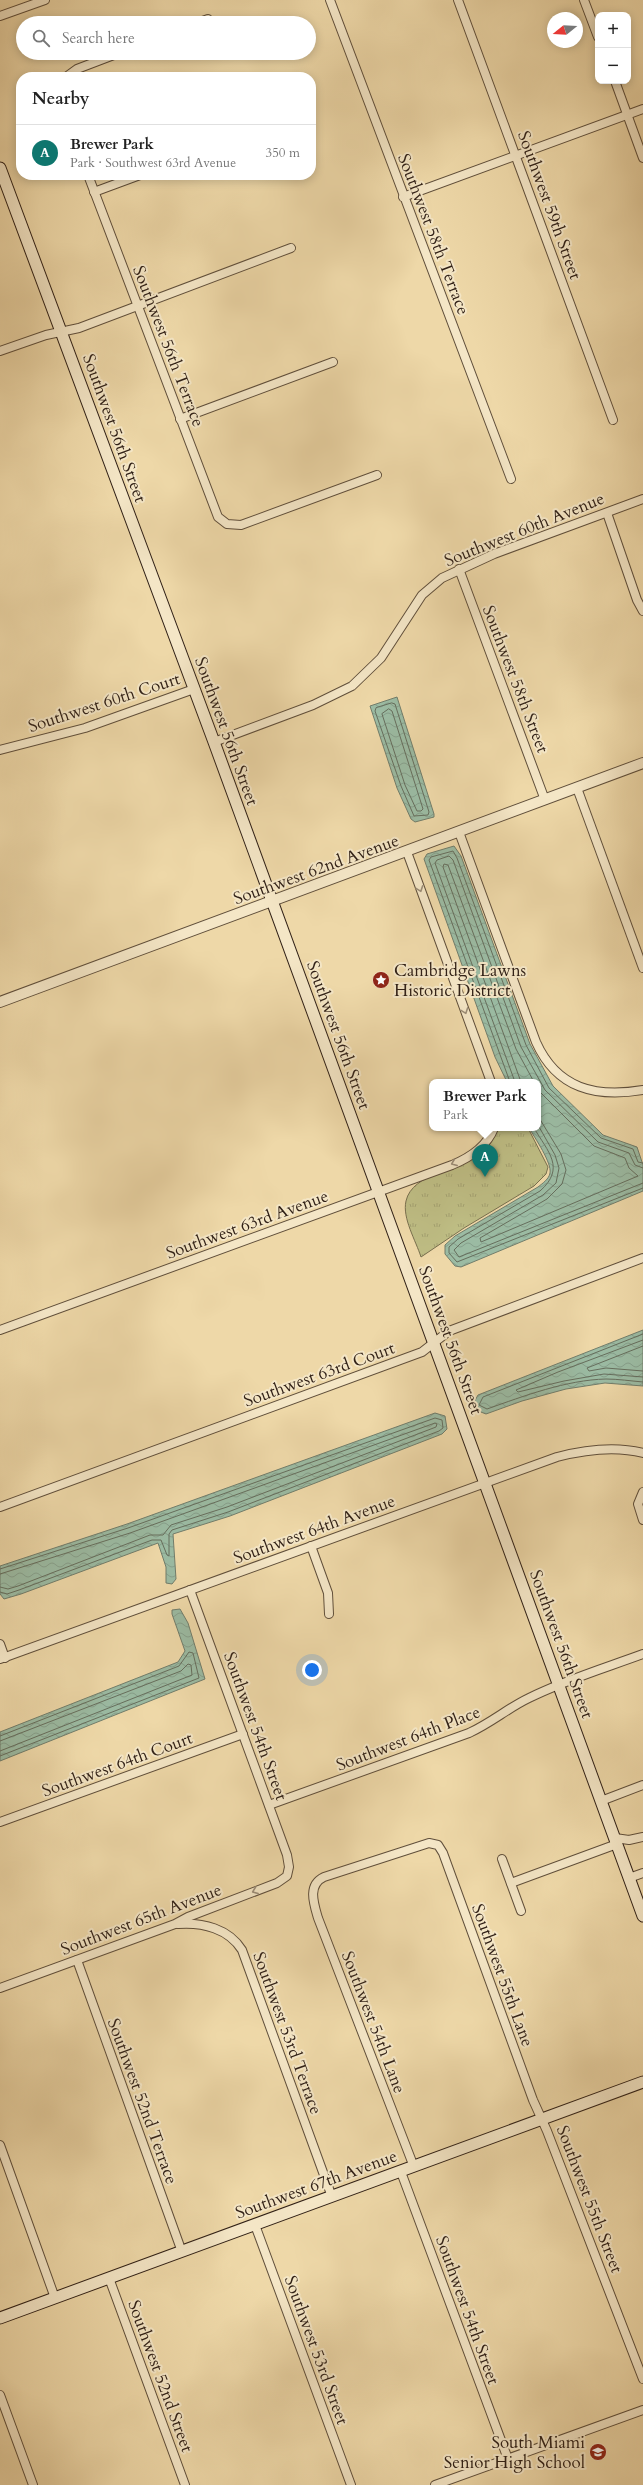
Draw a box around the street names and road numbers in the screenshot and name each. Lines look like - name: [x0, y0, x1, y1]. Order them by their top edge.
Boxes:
- street label: Southwest 59th Street: [512, 128, 587, 283]
- street label: Southwest 58th Terrace: [392, 150, 475, 318]
- street label: Southwest 56th Terrace: [127, 262, 210, 430]
- street label: Southwest 56th Street: [77, 351, 152, 506]
- street label: Southwest 60th Avenue: [441, 487, 608, 572]
- street label: Southwest 58th Street: [477, 602, 554, 757]
- street label: Southwest 56th Street: [189, 654, 264, 809]
- street label: Southwest 60th Court: [25, 667, 184, 738]
- street label: Southwest 62nd Avenue: [230, 829, 402, 910]
- street label: Southwest 56th Street: [301, 958, 376, 1113]
- street label: Southwest 63rd Avenue: [163, 1184, 331, 1265]
- street label: Southwest 56th Street: [413, 1263, 488, 1418]
- street label: Southwest 63rd Court: [241, 1336, 398, 1412]
- street label: Southwest 64th Avenue: [230, 1490, 398, 1569]
- street label: Southwest 56th Street: [524, 1567, 599, 1722]
- street label: Southwest 54th Street: [218, 1649, 293, 1804]
- street label: Southwest 64th Place: [333, 1700, 484, 1777]
- street label: Southwest 64th Court: [39, 1726, 196, 1802]
- street label: Southwest 65th Avenue: [57, 1878, 225, 1961]
- street label: Southwest 55th Lane: [466, 1901, 539, 2050]
- street label: Southwest 54th Lane: [336, 1948, 411, 2097]
- street label: Southwest 53rd Terrace: [247, 1949, 328, 2118]
- street label: Southwest 52nd Terrace: [102, 2015, 183, 2187]
- street label: Southwest 55th Street: [551, 2122, 628, 2277]
- street label: Southwest 67th Avenue: [232, 2145, 400, 2224]
- street label: Southwest 54th Street: [430, 2233, 505, 2388]
- street label: Southwest 53rd Street: [279, 2273, 354, 2428]
- street label: Southwest 52nd Street: [122, 2297, 199, 2456]

